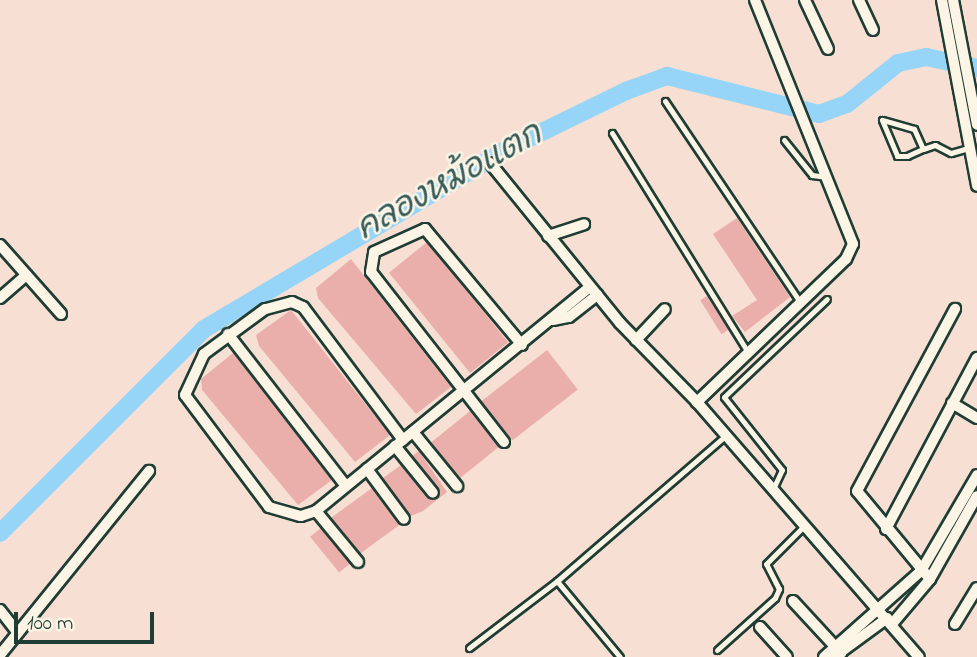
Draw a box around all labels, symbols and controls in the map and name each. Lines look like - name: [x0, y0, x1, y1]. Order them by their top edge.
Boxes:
- water label: คลองหม้อแตก: [350, 116, 550, 250]
- scale bar: [18, 598, 158, 642]
- text: 100 m: [27, 609, 73, 639]

